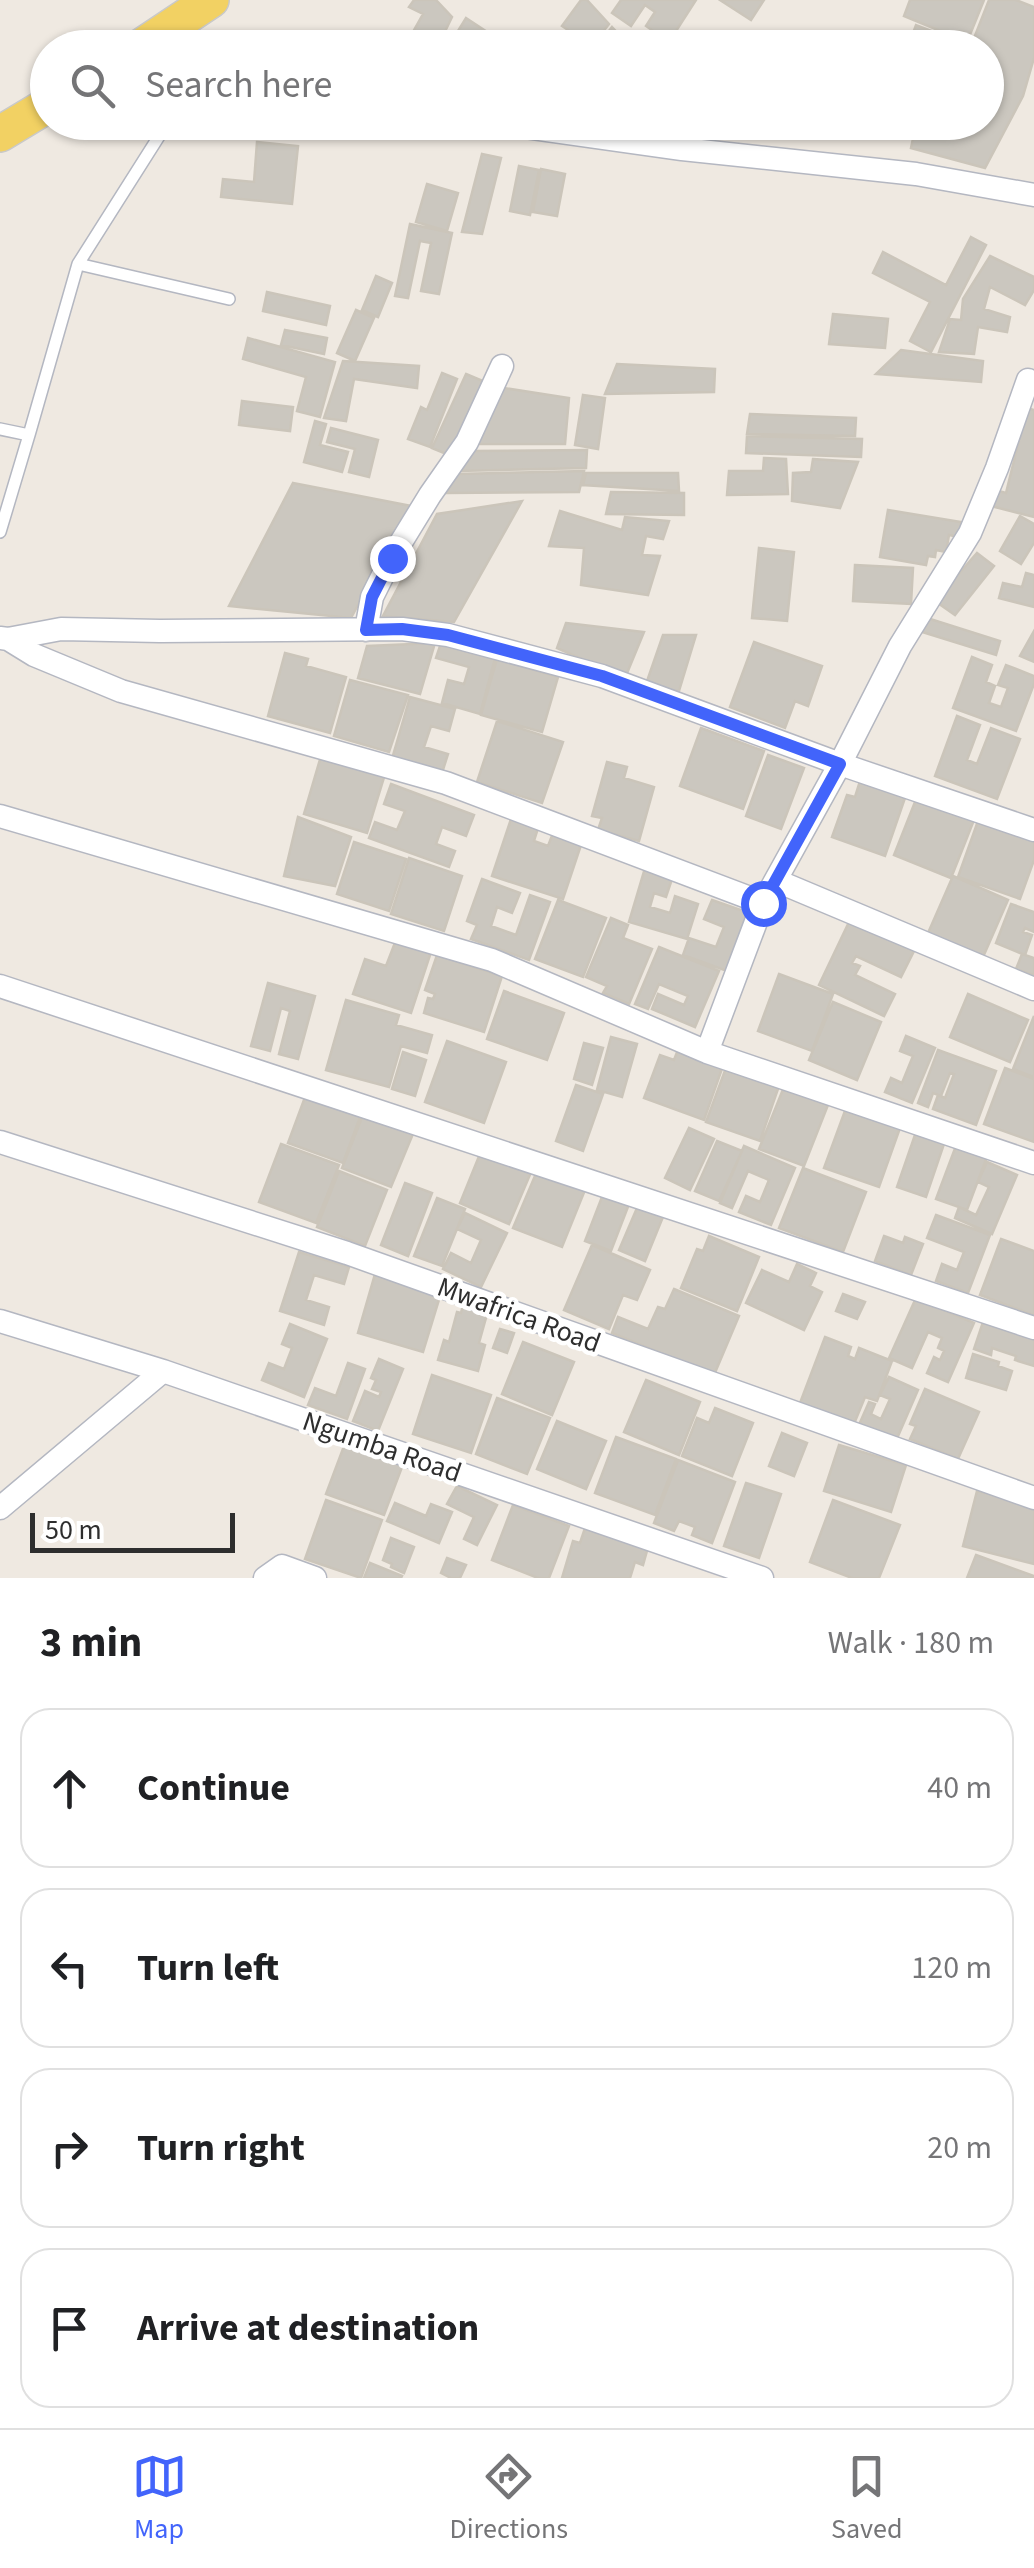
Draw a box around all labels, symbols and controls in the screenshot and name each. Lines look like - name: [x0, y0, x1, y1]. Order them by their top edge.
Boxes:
- search box: [30, 30, 1004, 140]
- icon: search: [65, 58, 120, 113]
- text: Search here: [145, 58, 332, 112]
- route end: [370, 536, 416, 582]
- route start: [741, 881, 787, 927]
- street label: Mwafrica Road: [432, 1267, 606, 1363]
- street label: Ngumba Road: [297, 1401, 467, 1493]
- scale bar: [30, 1508, 235, 1552]
- text: 50 m: [45, 1510, 102, 1550]
- text: 3 min: [40, 1613, 142, 1673]
- text: Walk · 180 m: [828, 1620, 994, 1666]
- icon: ahead: [42, 1761, 97, 1816]
- text: Continue: [137, 1761, 290, 1815]
- text: 40 m: [927, 1765, 992, 1811]
- icon: left: [42, 1941, 97, 1996]
- text: Turn left: [137, 1941, 279, 1995]
- text: 120 m: [911, 1945, 992, 1991]
- icon: right: [42, 2121, 97, 2176]
- text: Turn right: [137, 2121, 305, 2175]
- text: 20 m: [927, 2125, 992, 2171]
- icon: arrive: [42, 2301, 97, 2356]
- text: Arrive at destination: [137, 2301, 479, 2355]
- tab: Map: [132, 2449, 187, 2549]
- tab: Directions: [450, 2449, 568, 2549]
- tab: Saved: [831, 2449, 902, 2549]

